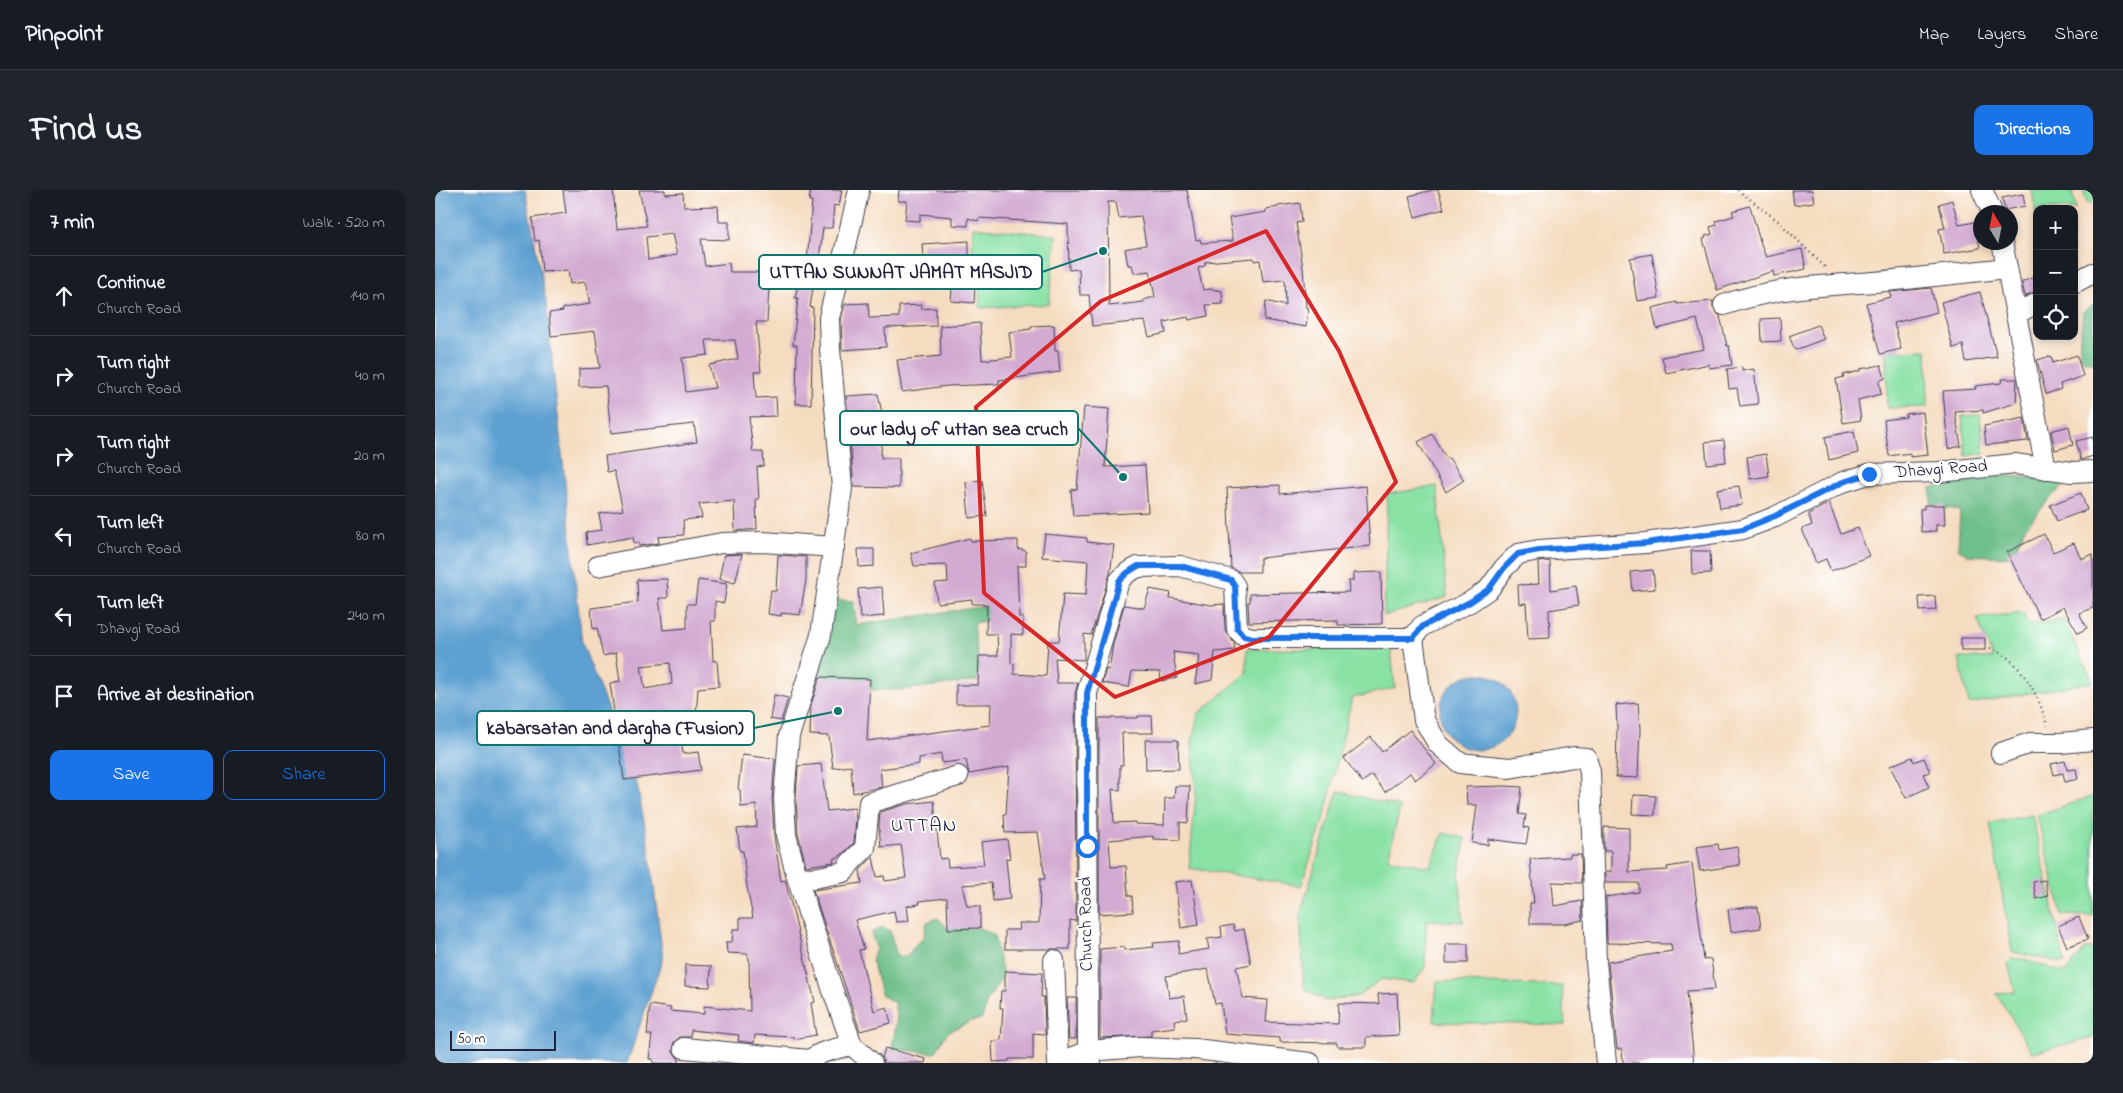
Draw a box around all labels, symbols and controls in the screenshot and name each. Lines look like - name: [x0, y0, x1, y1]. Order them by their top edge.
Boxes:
- text: Pinpoint: [25, 17, 103, 52]
- text: Map: [1919, 22, 1949, 48]
- text: Layers: [1977, 22, 2027, 48]
- text: Share: [2055, 22, 2098, 48]
- text: Find us: [30, 105, 142, 156]
- button: Directions: [1974, 105, 2093, 155]
- north arrow: [1973, 205, 2018, 250]
- map controls: [2033, 205, 2078, 340]
- button: +: [2033, 205, 2078, 250]
- text: 7 min: [50, 208, 94, 238]
- text: Walk · 520 m: [302, 211, 385, 235]
- button: −: [2033, 250, 2078, 295]
- callout: UTTAN SUNNAT JAMAT MASJID: [759, 255, 1042, 289]
- text: UTTAN SUNNAT JAMAT MASJID: [769, 260, 1033, 287]
- text: Continue: [97, 270, 165, 297]
- icon: ahead: [50, 282, 78, 310]
- text: 140 m: [350, 284, 385, 308]
- button: locate: [2033, 295, 2078, 340]
- text: Church Road: [97, 297, 181, 321]
- text: Turn right: [97, 350, 170, 377]
- icon: right: [50, 362, 78, 390]
- text: 40 m: [355, 364, 385, 388]
- text: Church Road: [97, 377, 181, 401]
- callout: our lady of uttan sea cruch: [840, 411, 1078, 445]
- text: our lady of uttan sea cruch: [850, 417, 1068, 446]
- text: Turn right: [97, 430, 170, 457]
- icon: right: [50, 442, 78, 470]
- text: 20 m: [354, 444, 385, 468]
- street label: Dhavgi Road: [1892, 454, 1989, 487]
- text: Church Road: [97, 457, 181, 481]
- route end: [1858, 463, 1881, 486]
- text: Turn left: [97, 510, 164, 537]
- icon: left: [50, 522, 78, 550]
- text: 80 m: [356, 524, 385, 548]
- text: Church Road: [97, 537, 181, 561]
- text: Turn left: [97, 590, 164, 617]
- icon: left: [50, 602, 78, 630]
- text: 240 m: [347, 604, 385, 628]
- text: Dhavgi Road: [97, 617, 180, 641]
- icon: arrive: [50, 682, 78, 710]
- text: Arrive at destination: [97, 682, 254, 709]
- callout: kabarsatan and dargha (Fusion): [477, 711, 754, 745]
- text: kabarsatan and dargha (Fusion): [487, 716, 744, 745]
- button: Save: [50, 750, 213, 800]
- button: Share: [223, 750, 385, 800]
- district label: UTTAN: [891, 812, 957, 841]
- route start: [1076, 835, 1099, 858]
- street label: Church Road: [1073, 877, 1101, 971]
- scale bar: [450, 1028, 556, 1051]
- text: 50 m: [457, 1029, 485, 1050]

